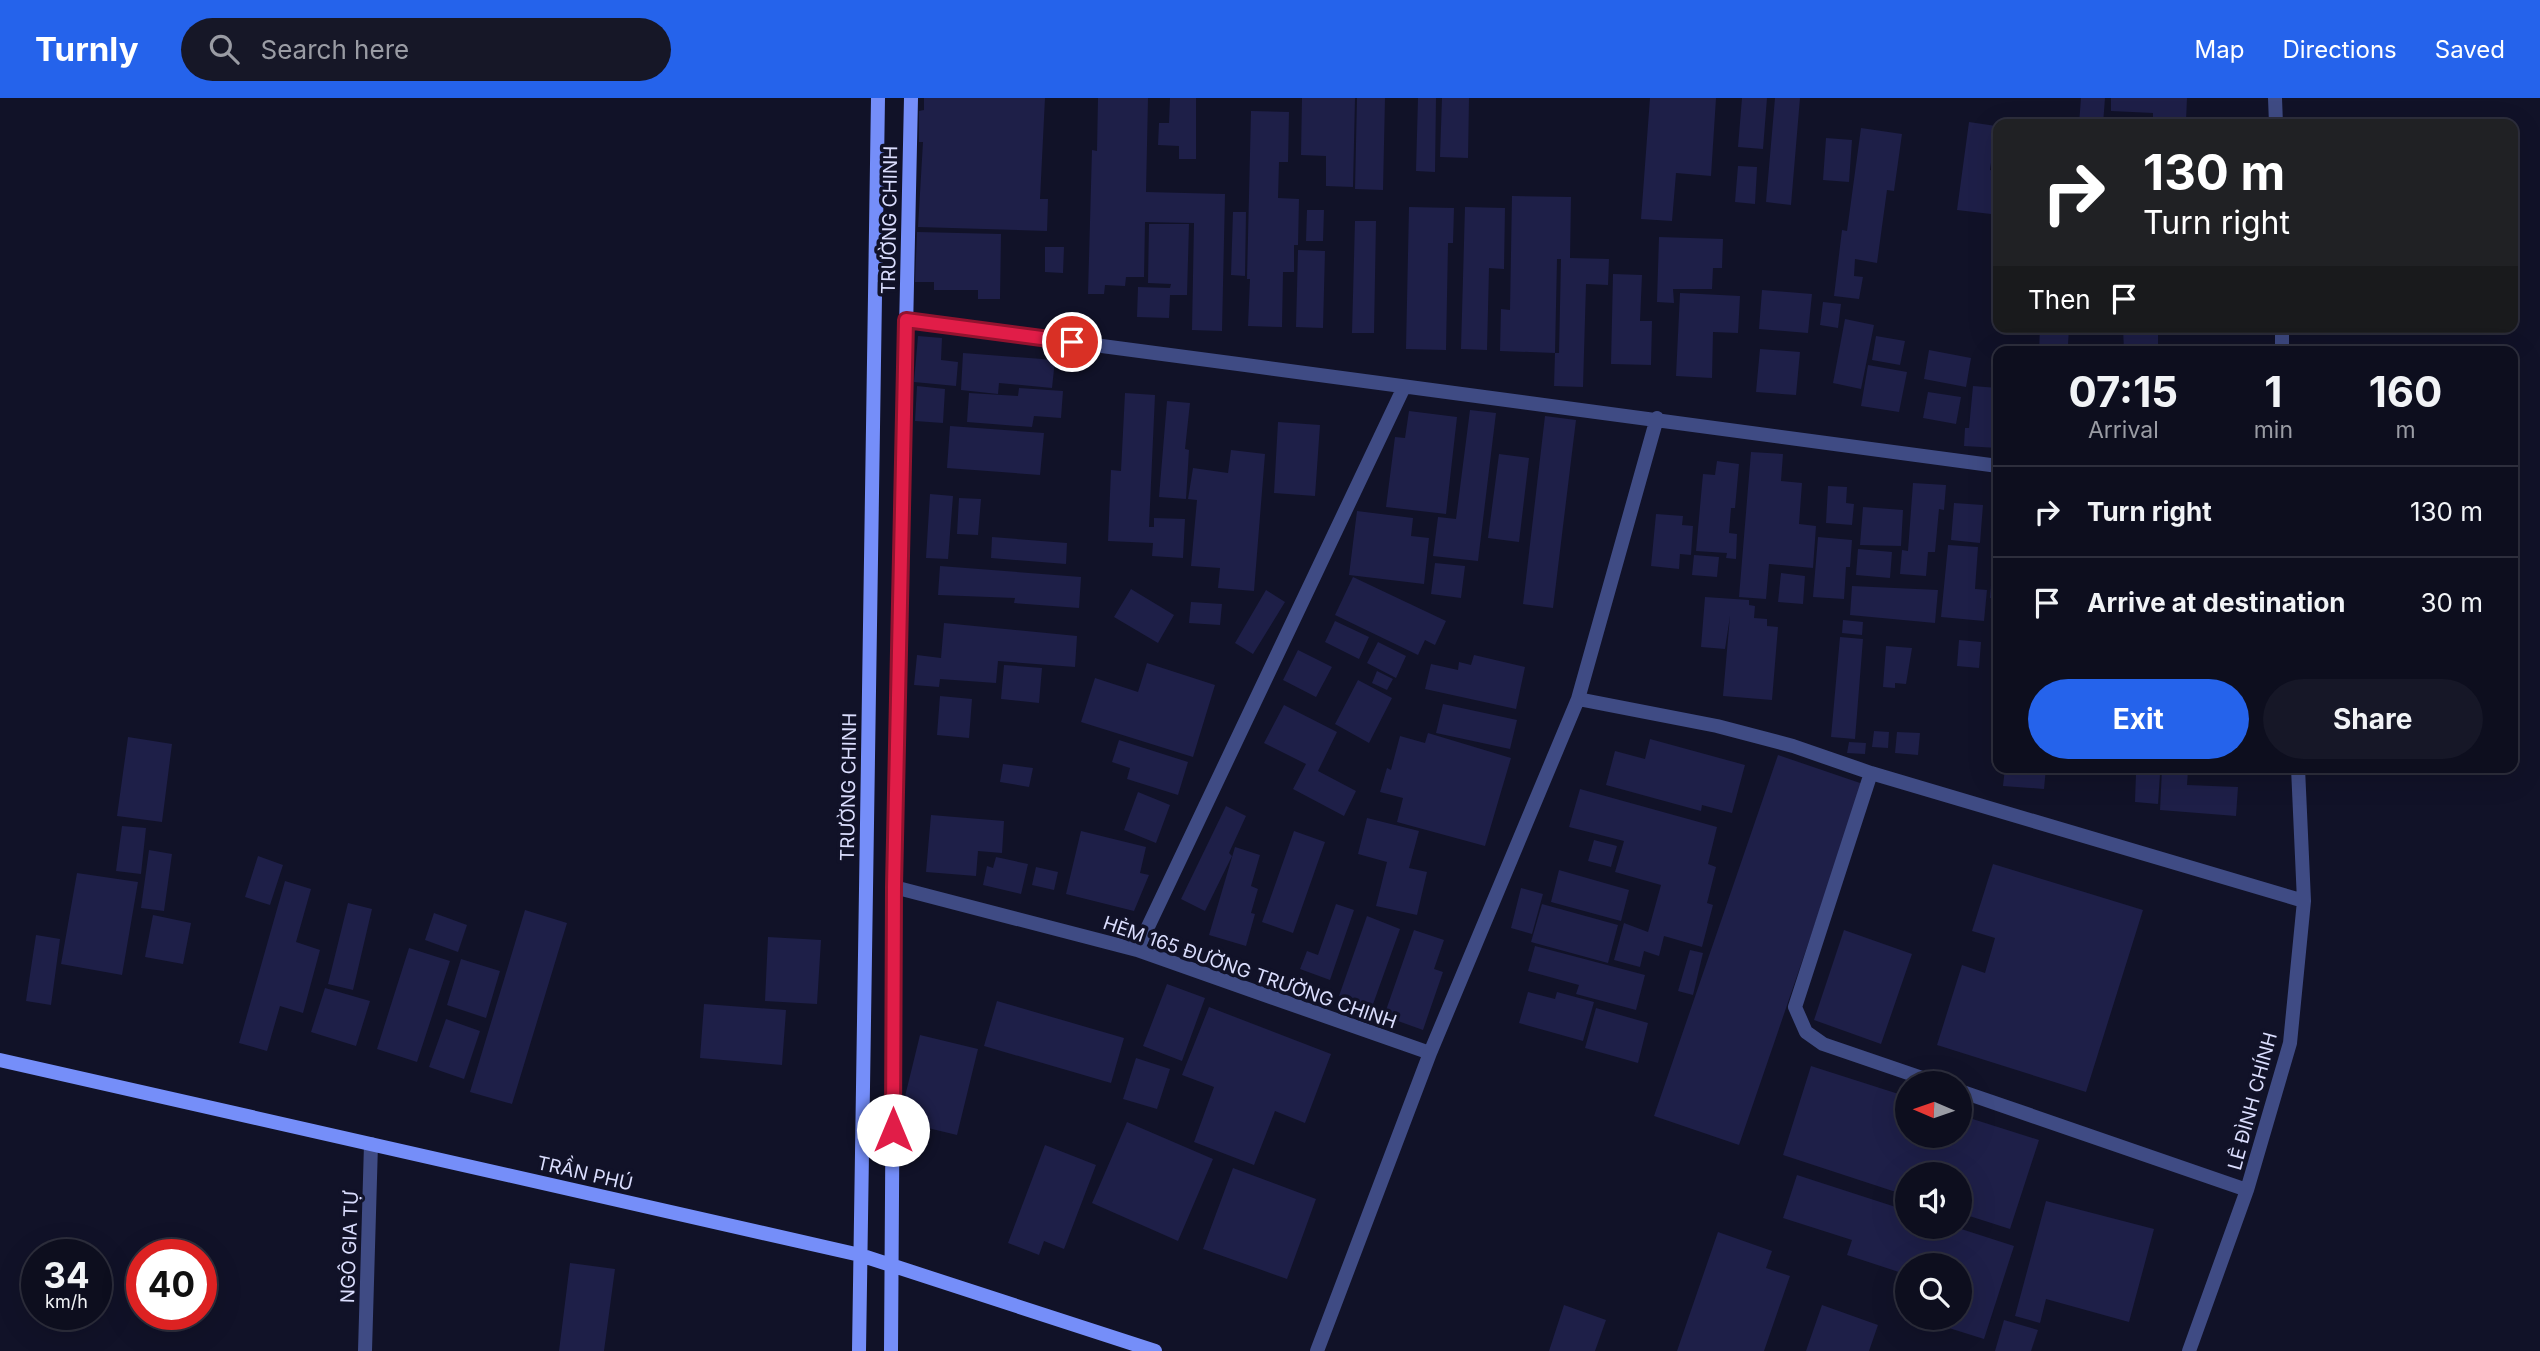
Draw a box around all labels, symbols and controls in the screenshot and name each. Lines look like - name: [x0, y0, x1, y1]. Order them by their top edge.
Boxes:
- search box: [181, 18, 671, 81]
- text: Turnly: [35, 29, 139, 69]
- icon: search: [205, 30, 243, 68]
- text: Search here: [261, 34, 409, 65]
- text: Map: [2195, 35, 2244, 64]
- text: Directions: [2282, 35, 2397, 64]
- text: Saved: [2435, 35, 2505, 64]
- text: 130 m: [2143, 143, 2285, 202]
- street label: TRƯỜNG CHINH: [877, 146, 902, 294]
- icon: right: [2028, 147, 2119, 238]
- text: Turn right: [2143, 203, 2290, 242]
- icon: arrive: [2105, 280, 2143, 318]
- text: Then: [2028, 284, 2091, 315]
- pin: [1042, 312, 1102, 372]
- icon: arrive: [1053, 323, 1091, 361]
- text: 07:15: [2069, 366, 2178, 417]
- text: 1: [2264, 366, 2282, 417]
- text: 160: [2369, 366, 2442, 417]
- text: Arrival: [2088, 416, 2159, 444]
- text: min: [2254, 416, 2293, 444]
- text: m: [2395, 416, 2416, 444]
- icon: right: [2028, 493, 2066, 531]
- text: Turn right: [2087, 496, 2212, 527]
- text: 130 m: [2410, 496, 2483, 527]
- icon: arrive: [2028, 584, 2066, 622]
- text: Arrive at destination: [2087, 587, 2346, 618]
- text: 30 m: [2420, 587, 2483, 618]
- button: Exit: [2028, 679, 2249, 759]
- button: Share: [2263, 679, 2483, 759]
- street label: TRƯỜNG CHINH: [836, 713, 861, 861]
- street label: HẺM 165 ĐƯỜNG TRƯỜNG CHINH: [1100, 910, 1400, 1034]
- street label: LÊ ĐÌNH CHÍNH: [2222, 1029, 2282, 1173]
- north arrow: [1895, 1071, 1972, 1148]
- map controls: [1895, 1071, 1972, 1330]
- position arrow: [856, 1093, 930, 1167]
- street label: TRẦN PHÚ: [535, 1147, 636, 1196]
- button: sound: [1895, 1162, 1972, 1239]
- street label: NGÔ GIA TỰ: [336, 1190, 363, 1304]
- speed limit sign: 40: [126, 1239, 217, 1330]
- button: search: [1895, 1253, 1972, 1330]
- text: 34: [43, 1254, 90, 1296]
- text: km/h: [45, 1291, 88, 1312]

